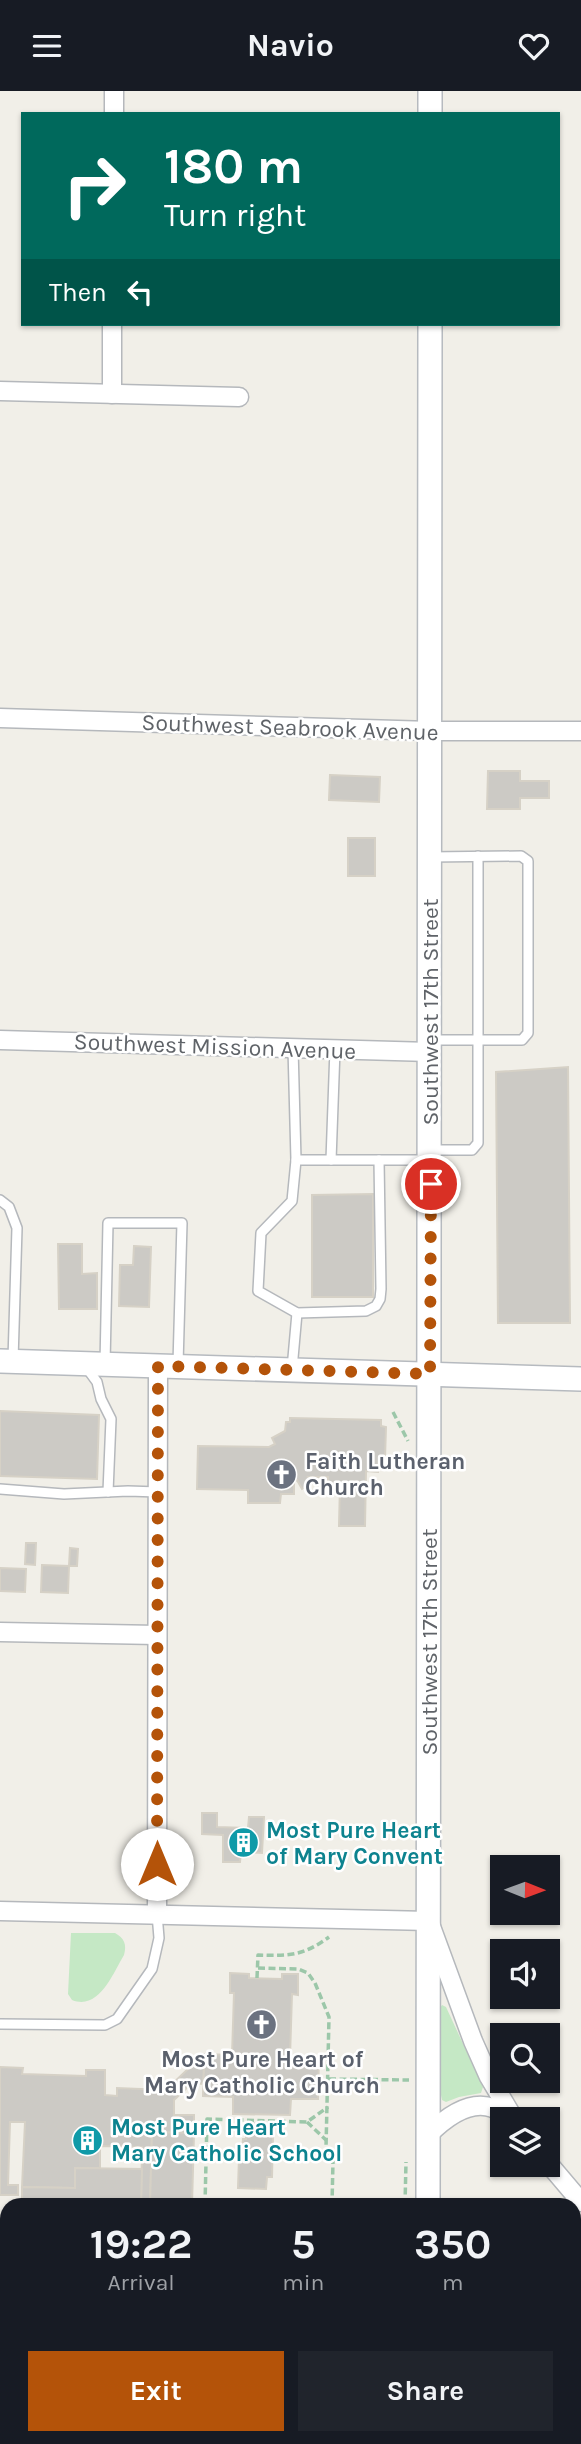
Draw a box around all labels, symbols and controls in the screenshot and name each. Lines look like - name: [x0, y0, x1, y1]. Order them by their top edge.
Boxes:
- icon: menu: [28, 27, 66, 65]
- text: Navio: [247, 27, 334, 64]
- icon: heart: [515, 27, 553, 65]
- text: 180 m: [164, 138, 303, 195]
- icon: right: [49, 140, 140, 231]
- text: Turn right: [164, 197, 306, 234]
- icon: left: [121, 273, 159, 311]
- text: Then: [49, 277, 107, 308]
- street label: Southwest Seabrook Avenue: [141, 709, 439, 746]
- street label: Southwest 17th Street: [417, 898, 444, 1126]
- street label: Southwest Mission Avenue: [73, 1028, 357, 1065]
- pin: [401, 1154, 461, 1214]
- icon: arrive: [412, 1165, 450, 1203]
- place label: Faith Lutheran Church: [305, 1448, 465, 1501]
- church icon: Faith Lutheran Church: [265, 1457, 299, 1491]
- street label: Southwest 17th Street: [416, 1528, 443, 1756]
- place label: Most Pure Heart of Mary Convent: [266, 1817, 443, 1870]
- building icon: Most Pure Heart of Mary Convent: [226, 1826, 260, 1860]
- position arrow: [120, 1827, 194, 1901]
- north arrow: [490, 1855, 560, 1925]
- map controls: [490, 1855, 560, 2177]
- button: sound: [490, 1939, 560, 2009]
- church icon: Most Pure Heart of Mary Catholic Church: [245, 2008, 279, 2042]
- button: search: [490, 2023, 560, 2093]
- place label: Most Pure Heart of Mary Catholic Church: [144, 2046, 380, 2099]
- button: layers: [490, 2107, 560, 2177]
- place label: Most Pure Heart Mary Catholic School: [111, 2114, 342, 2167]
- building icon: Most Pure Heart Mary Catholic School: [71, 2123, 105, 2157]
- text: 19:22: [90, 2219, 192, 2269]
- text: 5: [291, 2219, 316, 2269]
- text: 350: [414, 2219, 491, 2269]
- text: Arrival: [107, 2269, 175, 2296]
- text: min: [282, 2269, 324, 2296]
- text: m: [442, 2269, 463, 2296]
- button: Exit: [28, 2351, 284, 2431]
- button: Share: [298, 2351, 553, 2431]

